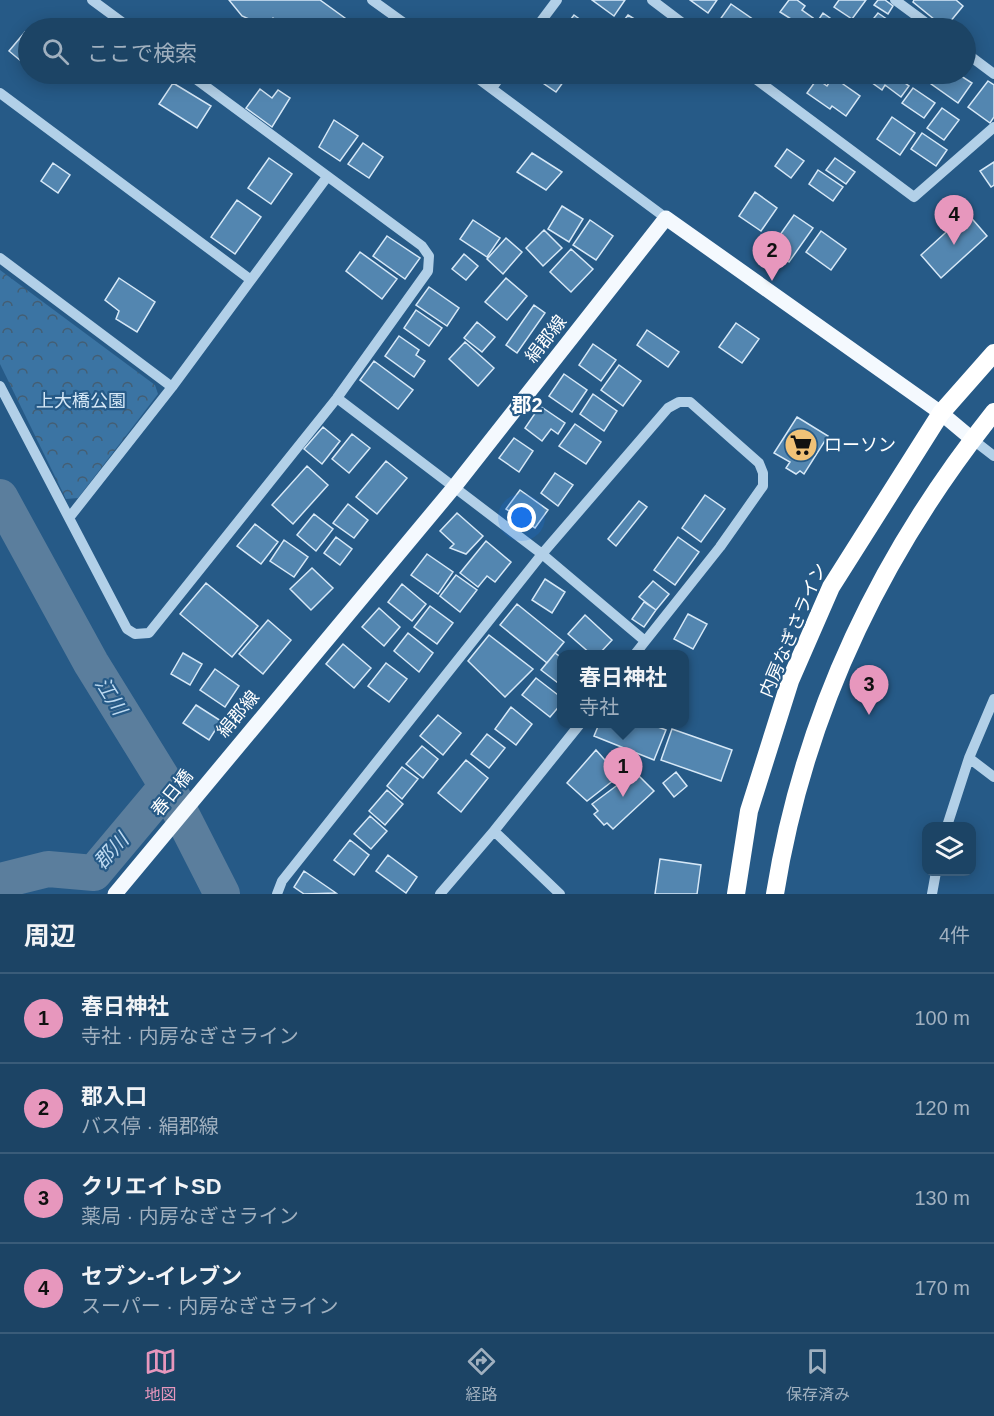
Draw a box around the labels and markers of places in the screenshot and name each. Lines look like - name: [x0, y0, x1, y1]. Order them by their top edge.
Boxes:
- pin: 4: [934, 196, 974, 245]
- pin: 2: [752, 232, 792, 281]
- supermarket icon: ローソン: [783, 427, 819, 463]
- place label: ローソン: [824, 435, 896, 455]
- pin: 3: [850, 666, 888, 715]
- pin: 1: [604, 748, 642, 797]

